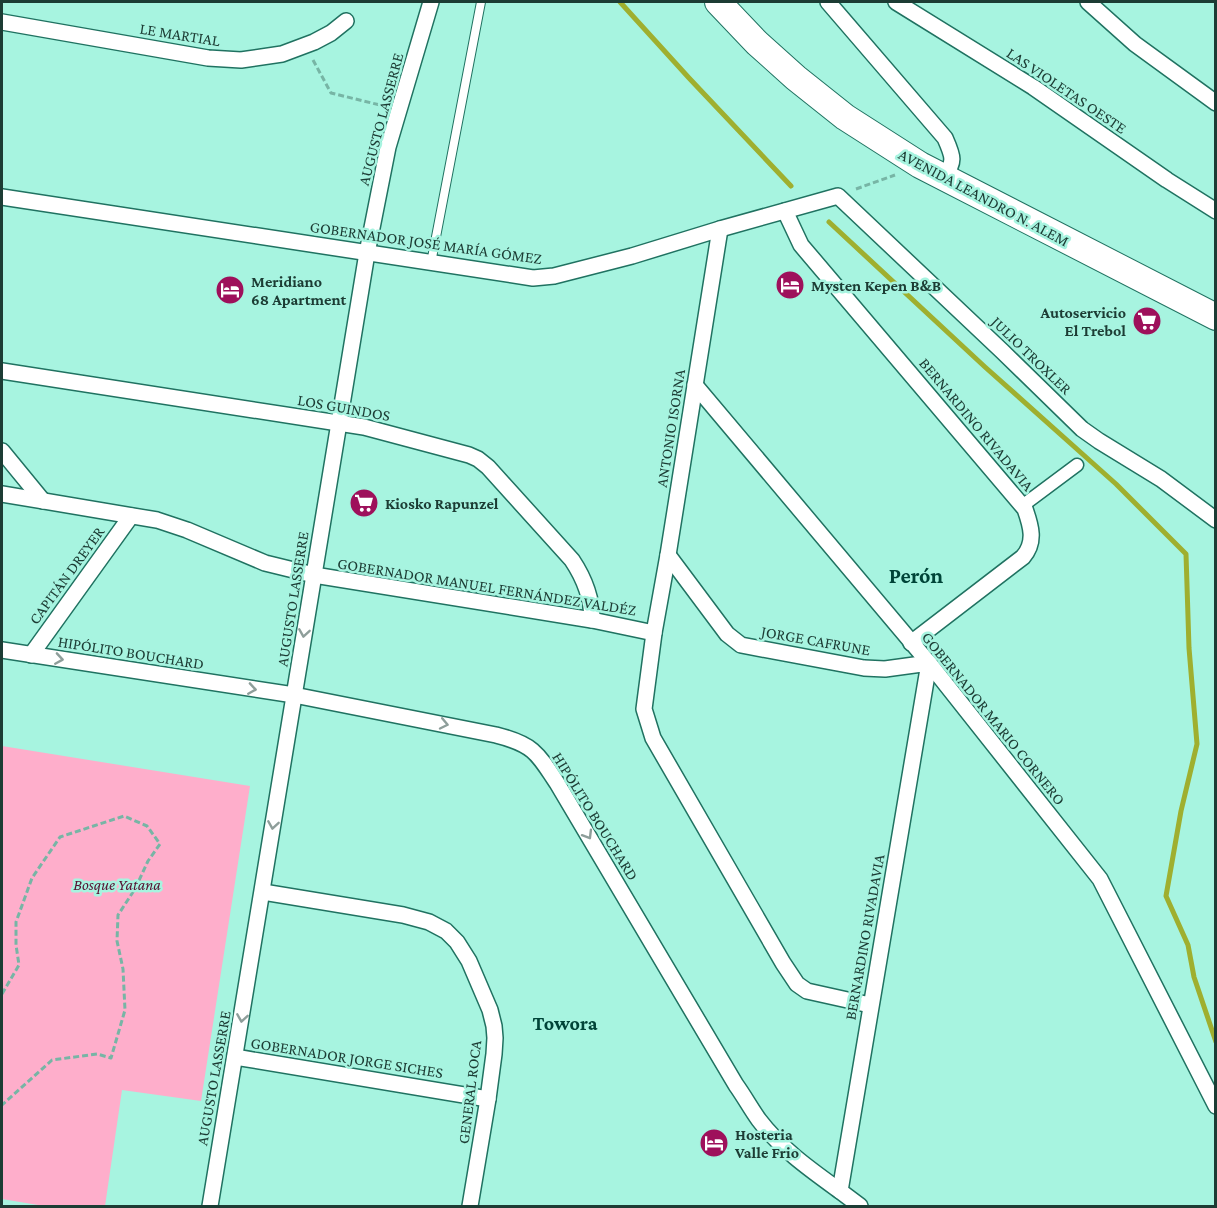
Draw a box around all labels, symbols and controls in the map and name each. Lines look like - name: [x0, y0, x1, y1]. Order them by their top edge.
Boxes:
- street label: LE MARTIAL: [139, 20, 221, 49]
- street label: LAS VIOLETAS OESTE: [1004, 44, 1130, 137]
- street label: AUGUSTO LASSERRE: [355, 51, 406, 187]
- street label: AVENIDA LEANDRO N. ALEM: [896, 145, 1072, 250]
- street label: GOBERNADOR JOSÉ MARÍA GÓMEZ: [309, 218, 543, 268]
- hotel icon: Mysten Kepen B&B: [774, 269, 806, 301]
- place label: Meridiano 68 Apartment: [251, 273, 347, 308]
- hotel icon: Meridiano 68 Apartment: [214, 274, 246, 306]
- place label: Mysten Kepen B&B: [811, 277, 941, 294]
- place label: Autoservicio El Trebol: [1040, 304, 1126, 339]
- supermarket icon: Autoservicio El Trebol: [1131, 305, 1163, 337]
- street label: JULIO TROXLER: [986, 312, 1075, 398]
- street label: BERNARDINO RIVADAVIA: [916, 354, 1038, 495]
- street label: ANTONIO ISORNA: [653, 367, 688, 488]
- street label: LOS GUINDOS: [296, 391, 392, 424]
- supermarket icon: Kiosko Rapunzel: [348, 487, 380, 519]
- place label: Kiosko Rapunzel: [385, 495, 499, 512]
- street label: CAPITÁN DREYER: [25, 523, 107, 627]
- street label: AUGUSTO LASSERRE: [273, 530, 312, 668]
- street label: GOBERNADOR MANUEL FERNÁNDEZ VALDÉZ: [336, 554, 637, 619]
- district label: Perón: [889, 563, 944, 588]
- street label: JORGE CAFRUNE: [758, 622, 872, 660]
- one-way arrow: [299, 628, 311, 638]
- street label: GOBERNADOR MARIO CORNERO: [919, 629, 1069, 808]
- street label: HIPÓLITO BOUCHARD: [57, 633, 205, 672]
- one-way arrow: [55, 653, 64, 665]
- one-way arrow: [247, 682, 257, 695]
- one-way arrow: [439, 717, 449, 730]
- street label: HIPÓLITO BOUCHARD: [549, 749, 642, 883]
- one-way arrow: [268, 821, 280, 830]
- one-way arrow: [581, 829, 592, 839]
- street label: BERNARDINO RIVADAVIA: [842, 852, 888, 1021]
- park label: Bosque Yatana: [73, 876, 161, 894]
- street label: AUGUSTO LASSERRE: [193, 1009, 234, 1147]
- district label: Towora: [533, 1012, 598, 1034]
- one-way arrow: [236, 1013, 248, 1023]
- street label: GOBERNADOR JORGE SICHES: [249, 1034, 444, 1082]
- street label: GENERAL ROCA: [455, 1038, 484, 1145]
- place label: Hosteria Valle Frio: [734, 1126, 799, 1161]
- hotel icon: Hosteria Valle Frio: [698, 1127, 730, 1159]

